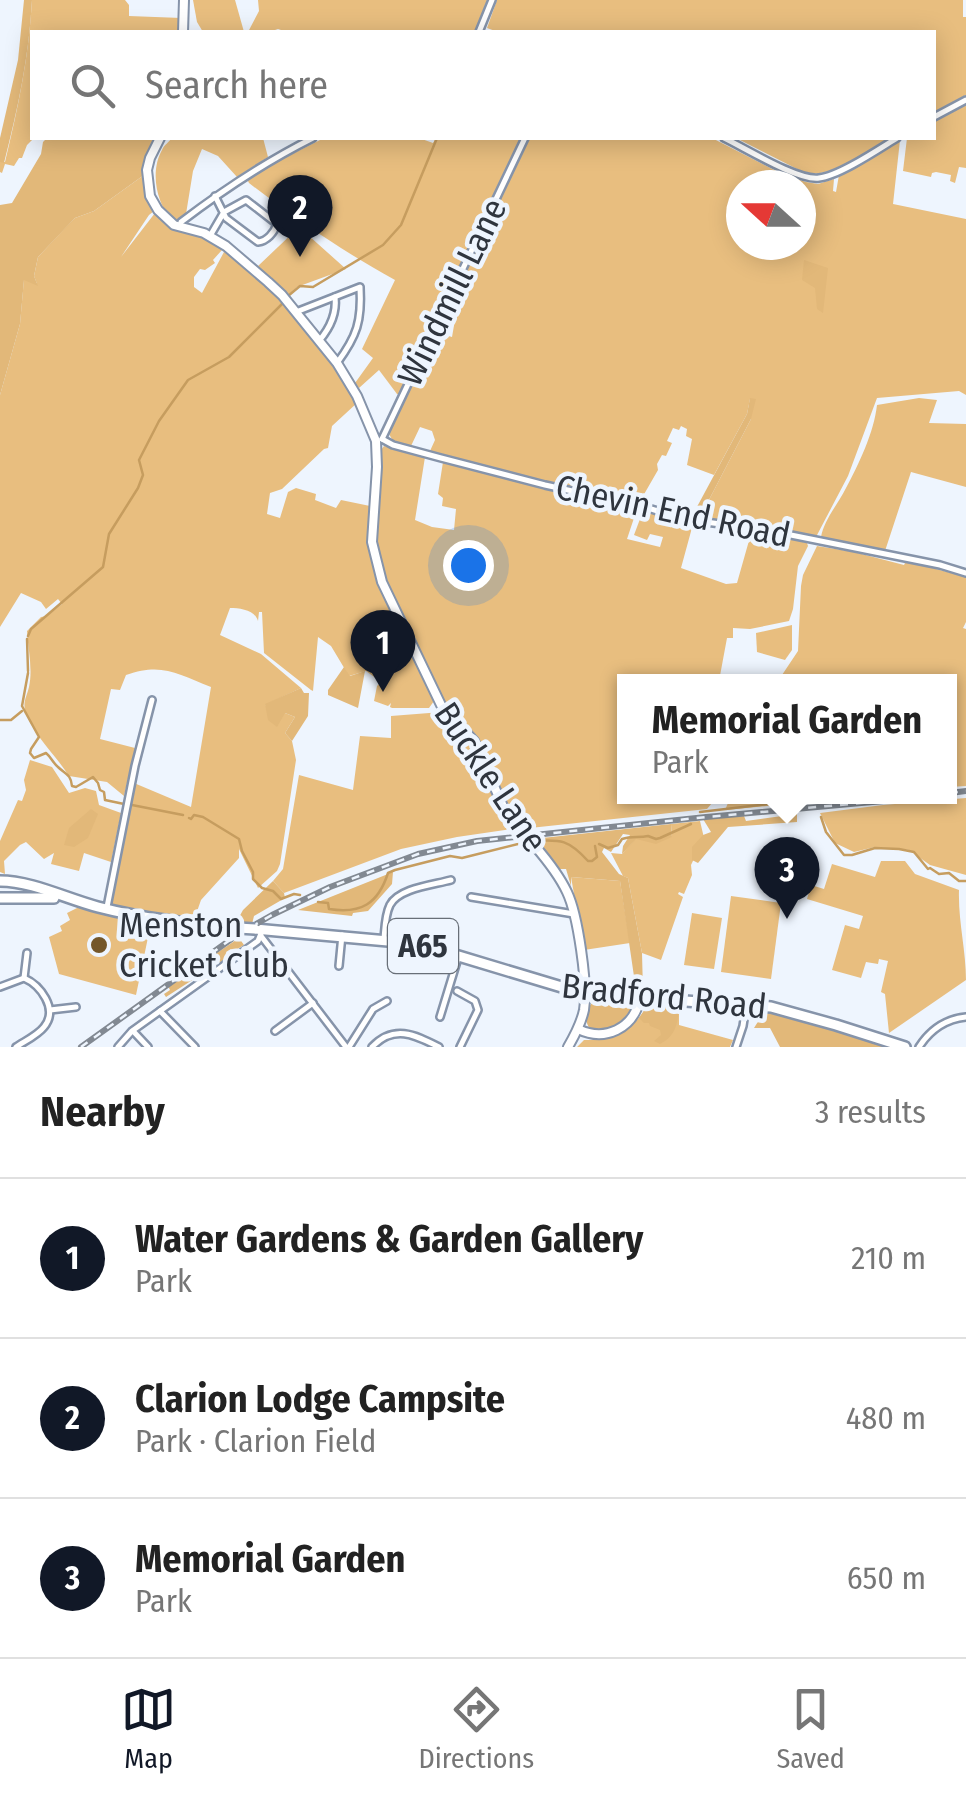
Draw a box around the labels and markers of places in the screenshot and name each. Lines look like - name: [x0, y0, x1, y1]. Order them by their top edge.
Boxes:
- pin: 2: [268, 174, 332, 257]
- pin: 1: [350, 610, 416, 692]
- pin: 3: [754, 836, 820, 919]
- place label: Menston Cricket Club: [119, 904, 289, 986]
- marker: Menston Cricket Club: [88, 934, 110, 956]

